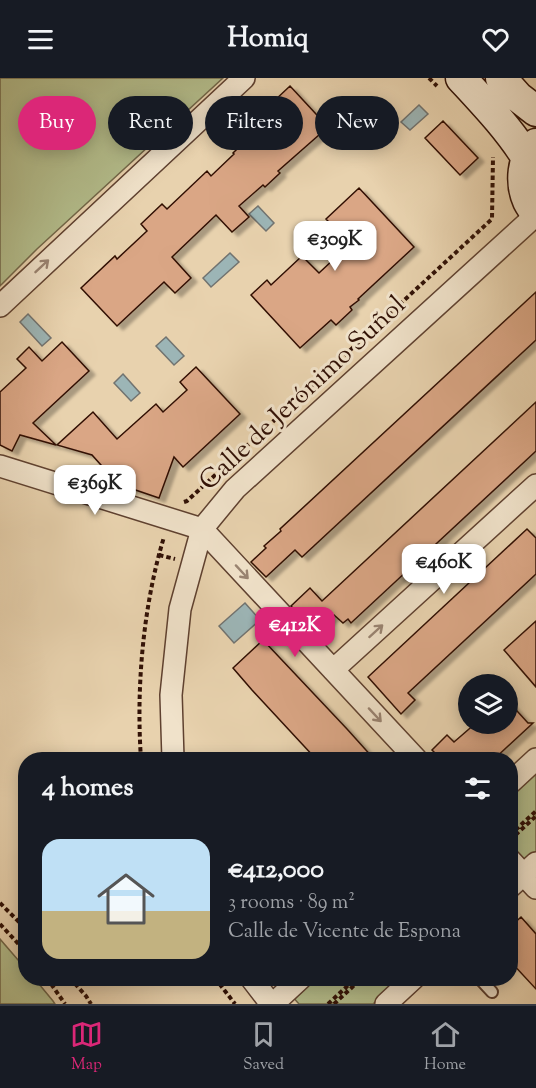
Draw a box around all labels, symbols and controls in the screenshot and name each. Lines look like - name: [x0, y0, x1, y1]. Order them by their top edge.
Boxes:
- text: Homiq: [227, 20, 309, 59]
- icon: menu: [24, 23, 57, 56]
- icon: heart: [479, 23, 512, 56]
- chip: Buy: [18, 96, 96, 150]
- chip: Rent: [108, 96, 193, 150]
- chip: Filters: [205, 96, 303, 150]
- chip: New: [315, 96, 399, 150]
- pin: €309K: [293, 221, 377, 272]
- text: €309K: [308, 226, 362, 255]
- one-way arrow: [35, 259, 50, 273]
- street label: Calle de Jerónimo Suñol: [191, 288, 415, 500]
- pin: €369K: [53, 465, 137, 516]
- text: €369K: [68, 470, 122, 499]
- pin: €460K: [402, 544, 486, 595]
- text: €460K: [416, 549, 472, 578]
- one-way arrow: [235, 565, 249, 580]
- pin: €412K: [253, 607, 337, 658]
- text: €412K: [269, 612, 321, 641]
- one-way arrow: [369, 623, 384, 638]
- map controls: [458, 674, 518, 734]
- button: layers: [458, 674, 518, 734]
- one-way arrow: [368, 707, 382, 722]
- text: 4 homes: [42, 770, 133, 807]
- icon: filters: [461, 772, 494, 805]
- text: €412,000: [228, 852, 324, 889]
- icon: home: [90, 863, 162, 935]
- text: 3 rooms · 89 m²: [228, 889, 355, 918]
- text: Calle de Vicente de Espona: [228, 918, 461, 947]
- tab: Map: [70, 1018, 103, 1077]
- tab: Saved: [243, 1018, 284, 1077]
- tab: Home: [424, 1018, 466, 1077]

